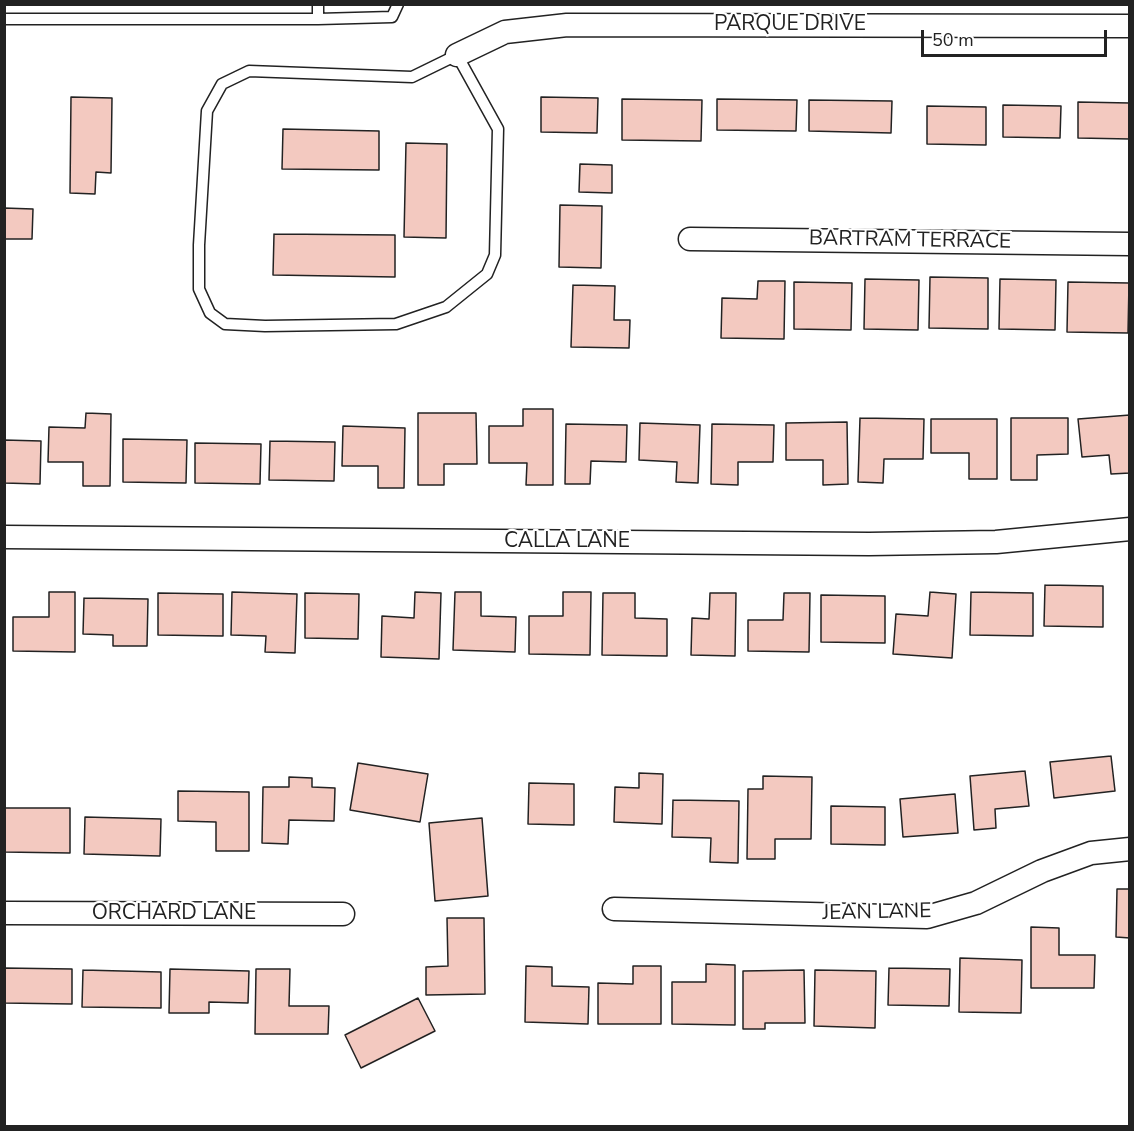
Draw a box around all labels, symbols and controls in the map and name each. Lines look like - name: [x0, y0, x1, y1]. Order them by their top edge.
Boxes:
- street label: PARQUE DRIVE: [714, 12, 866, 38]
- scale bar: [924, 18, 1110, 56]
- text: 50 m: [932, 28, 974, 52]
- street label: BARTRAM TERRACE: [809, 227, 1011, 255]
- street label: CALLA LANE: [504, 529, 630, 555]
- street label: JEAN LANE: [822, 899, 932, 927]
- street label: ORCHARD LANE: [92, 901, 256, 927]

